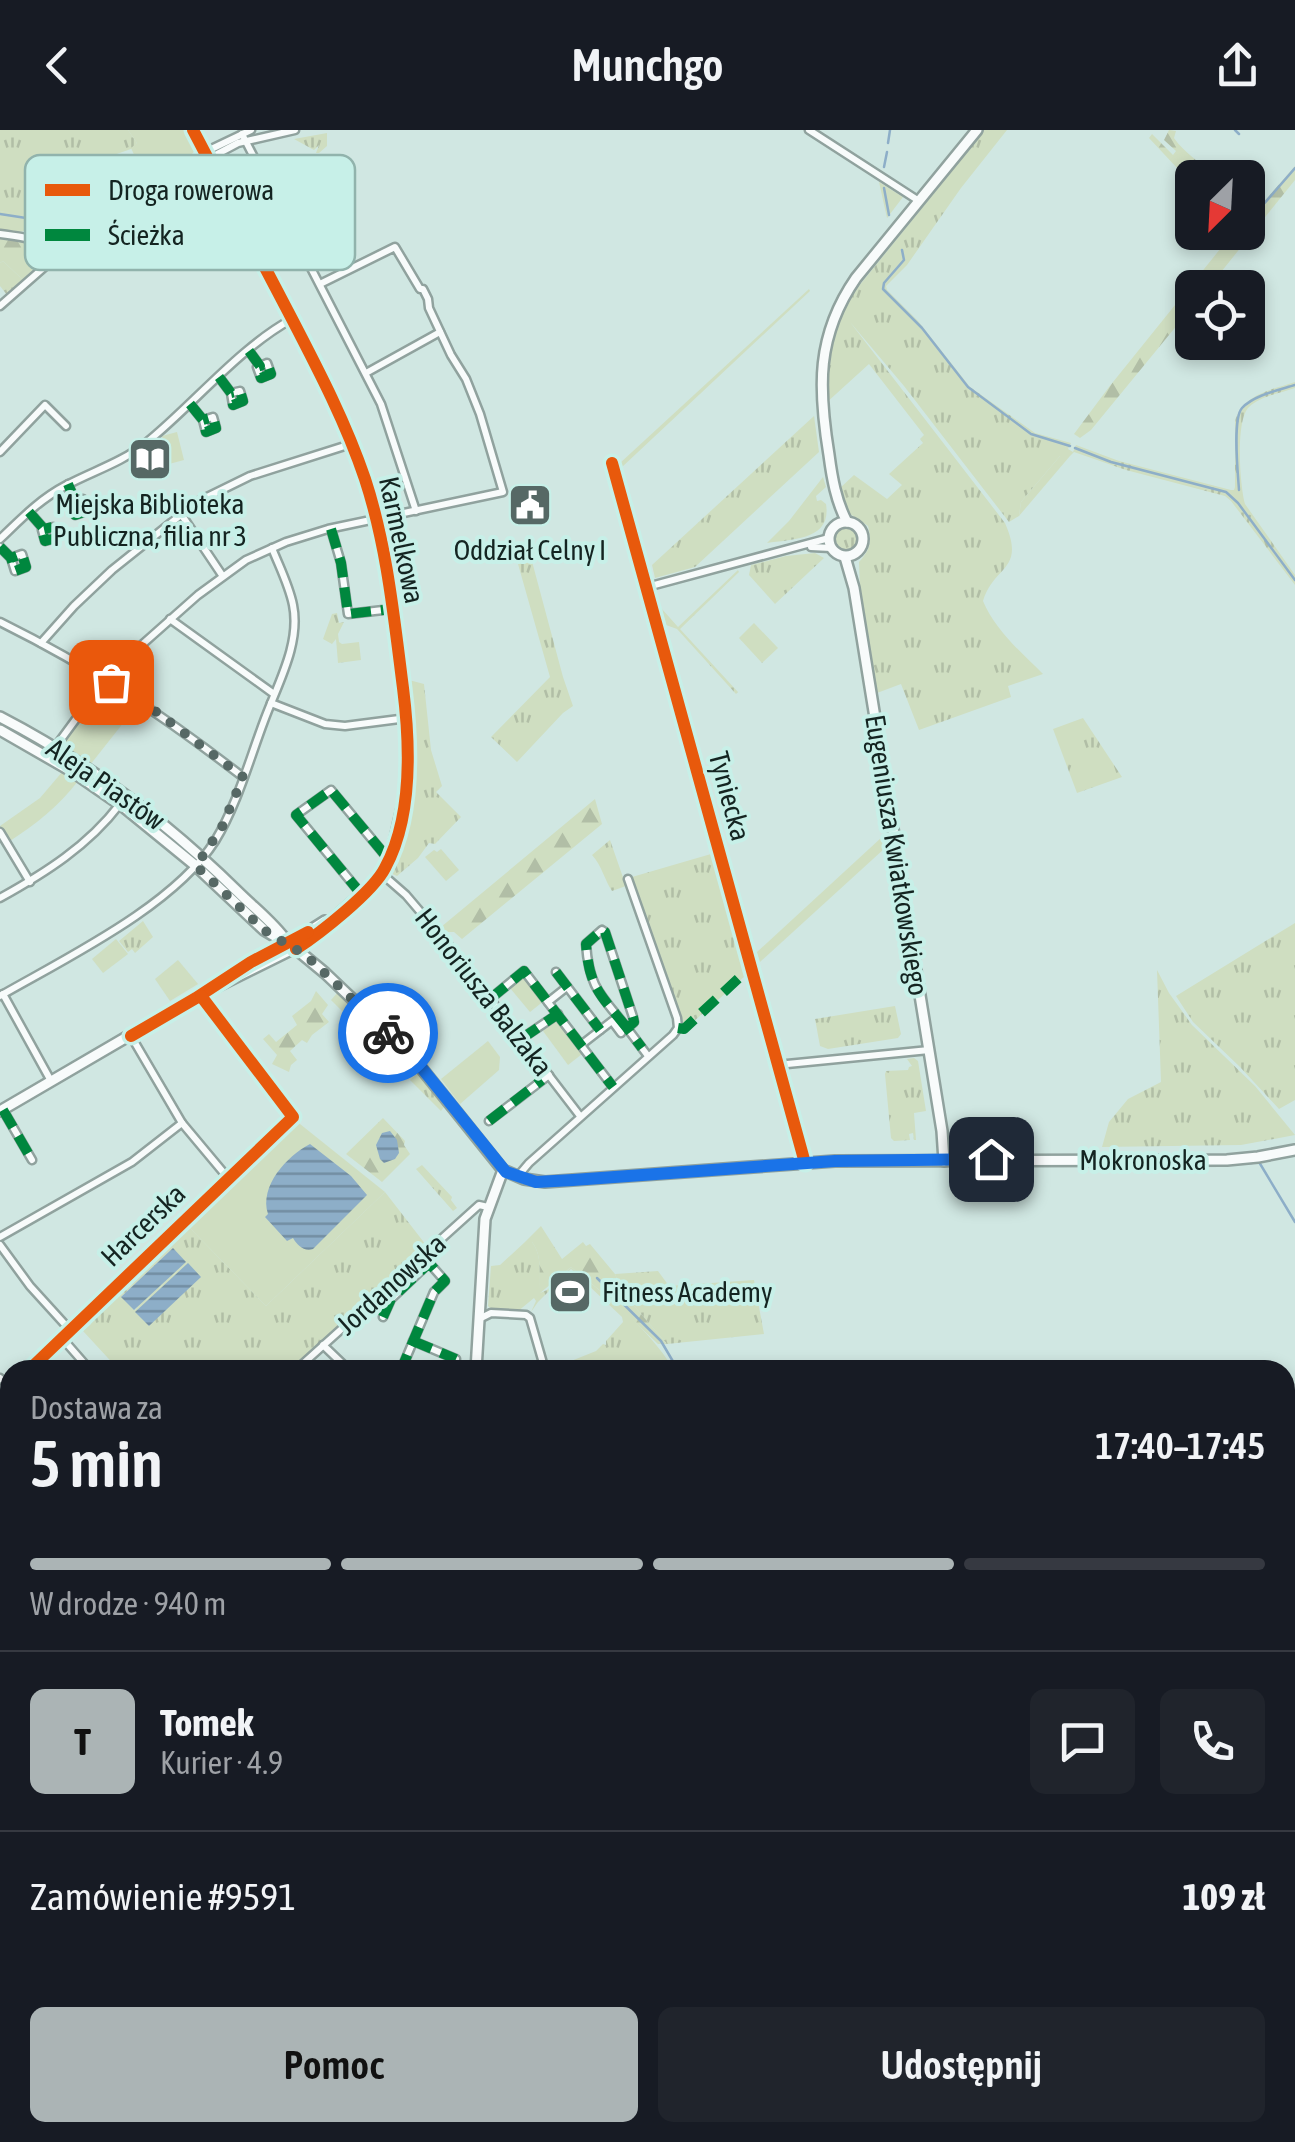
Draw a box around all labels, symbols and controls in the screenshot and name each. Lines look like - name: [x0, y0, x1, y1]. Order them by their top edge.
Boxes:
- icon: back: [30, 38, 85, 93]
- icon: share: [1210, 38, 1265, 93]
- text: Munchgo: [572, 39, 723, 91]
- legend: [25, 155, 355, 270]
- north arrow: [1175, 160, 1265, 250]
- map controls: [1175, 160, 1265, 360]
- text: Droga rowerowa: [108, 174, 274, 206]
- text: Ścieżka: [108, 219, 185, 251]
- button: locate: [1175, 270, 1265, 360]
- library icon: Miejska Biblioteka Publiczna, filia nr 3: [127, 436, 173, 482]
- street label: Karmelkowa: [373, 474, 431, 606]
- public building icon: Oddział Celny I: [507, 482, 553, 528]
- place label: Miejska Biblioteka Publiczna, filia nr 3: [53, 488, 247, 552]
- place label: Oddział Celny I: [454, 534, 606, 566]
- pin: [69, 640, 154, 725]
- icon: bag: [84, 655, 139, 710]
- street label: Eugeniusza Kwiatkowskiego: [859, 712, 935, 998]
- street label: Aleja Piastów: [41, 732, 171, 836]
- street label: Tyniecka: [703, 748, 757, 844]
- street label: Honoriusza Balzaka: [409, 902, 559, 1082]
- courier: [338, 983, 438, 1083]
- icon: bike: [361, 1006, 416, 1061]
- pin: [949, 1117, 1034, 1202]
- icon: home: [964, 1132, 1019, 1187]
- street label: Mokronoska: [1079, 1144, 1207, 1176]
- street label: Harcerska: [94, 1177, 192, 1273]
- street label: Jordanowska: [330, 1227, 452, 1341]
- sports icon: Fitness Academy: [547, 1269, 593, 1315]
- place label: Fitness Academy: [602, 1276, 772, 1308]
- text: Dostawa za: [30, 1389, 163, 1426]
- text: 17:40–17:45: [1095, 1424, 1265, 1467]
- text: 5 min: [30, 1426, 163, 1501]
- text: W drodze · 940 m: [30, 1585, 226, 1622]
- button: chat: [1030, 1689, 1135, 1794]
- button: phone: [1160, 1689, 1265, 1794]
- text: Tomek: [160, 1701, 254, 1744]
- text: T: [74, 1720, 91, 1763]
- text: Kurier · 4.9: [160, 1744, 283, 1781]
- text: Zamówienie #9591: [30, 1875, 296, 1918]
- text: 109 zł: [1182, 1875, 1265, 1918]
- button: Pomoc: [30, 2007, 638, 2122]
- button: Udostępnij: [658, 2007, 1265, 2122]

